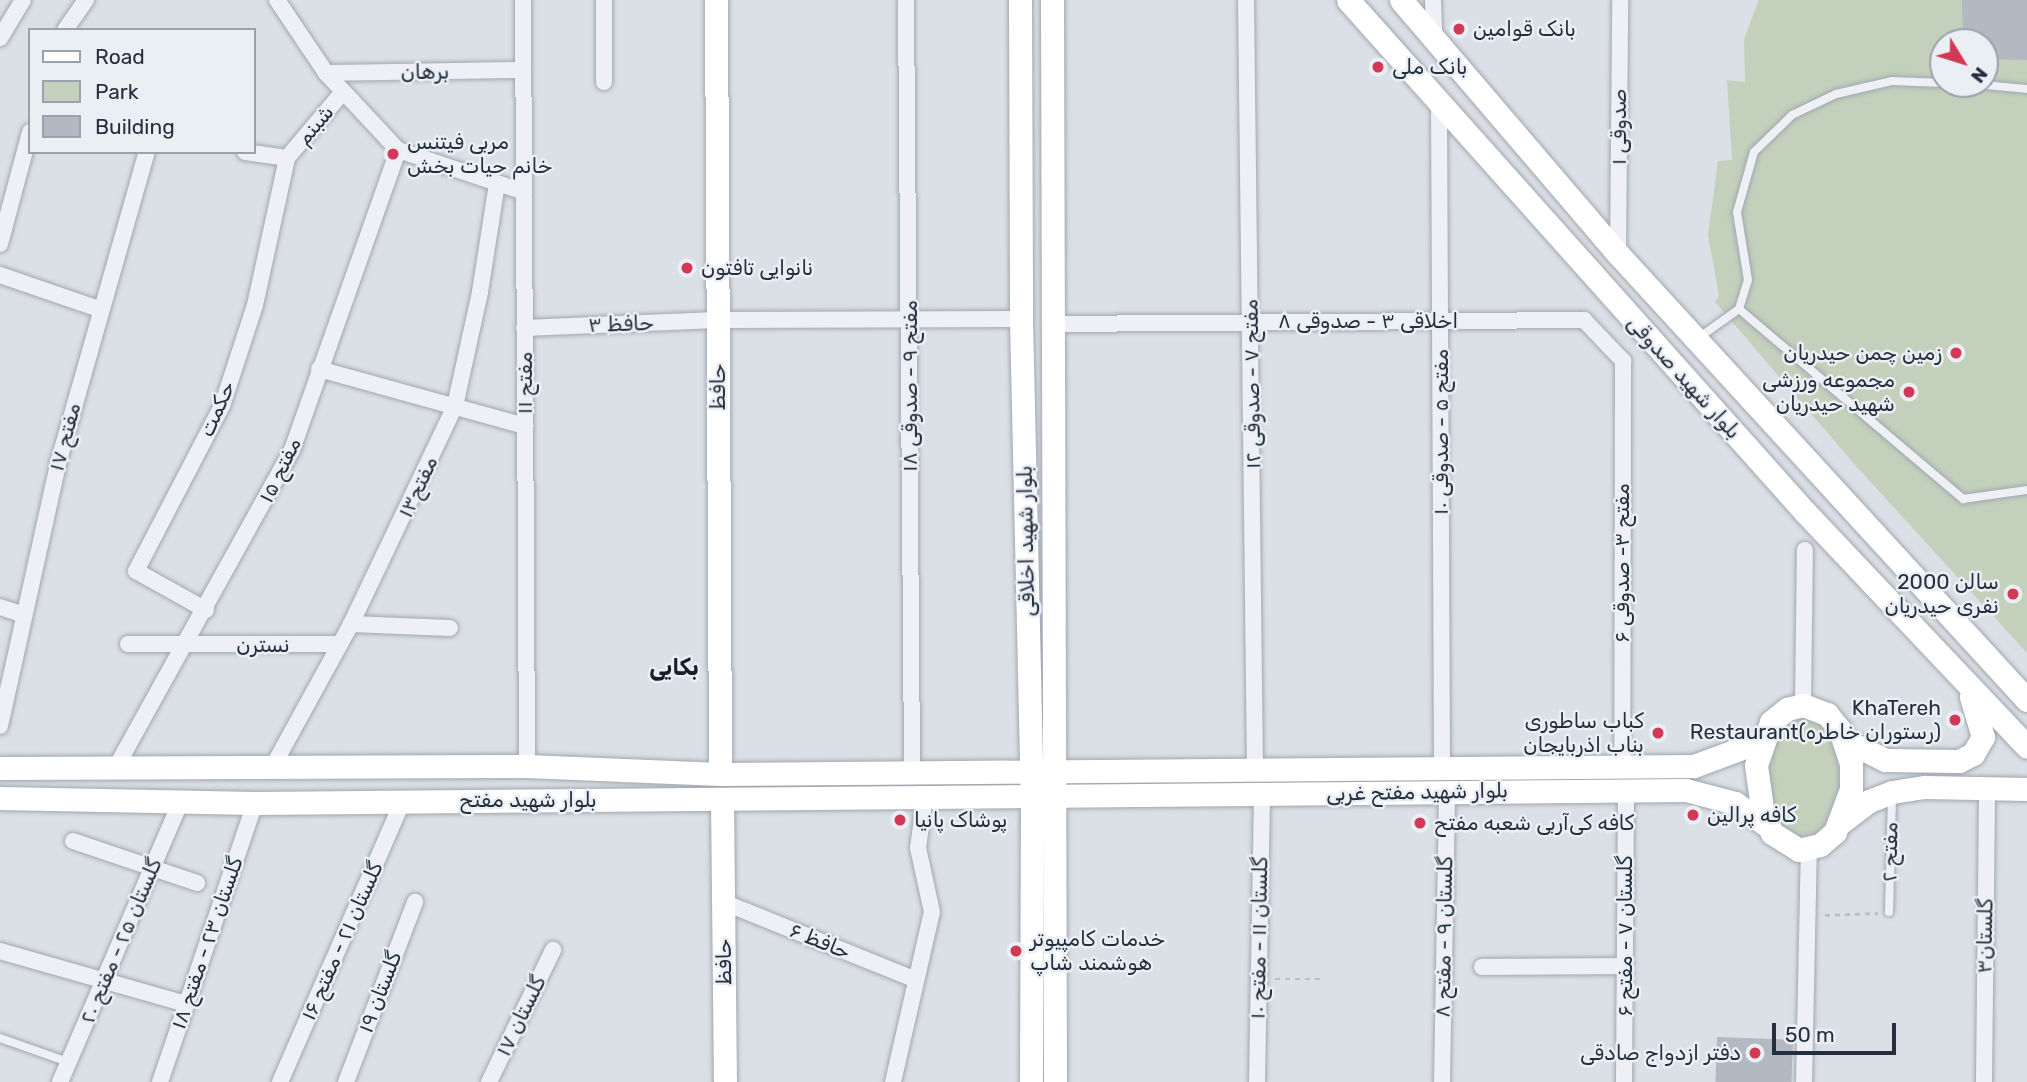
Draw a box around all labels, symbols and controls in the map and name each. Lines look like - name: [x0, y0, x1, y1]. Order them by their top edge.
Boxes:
- place label: بانک قوامین: [1473, 16, 1576, 42]
- marker: بانک قوامین: [1451, 21, 1467, 37]
- legend: [28, 28, 256, 154]
- north arrow: [1929, 28, 1999, 98]
- text: Road: [95, 44, 145, 69]
- place label: بانک ملی: [1392, 54, 1467, 80]
- street label: برهان: [400, 59, 450, 85]
- marker: بانک ملی: [1370, 59, 1386, 75]
- text: N: [1966, 63, 1993, 87]
- text: Park: [95, 79, 139, 104]
- street label: صدوقی ۱: [1606, 89, 1632, 165]
- street label: شبنم: [291, 100, 339, 150]
- text: Building: [95, 114, 175, 139]
- place label: مربی فیتنس خانم حیات بخش: [407, 129, 552, 179]
- marker: مربی فیتنس خانم حیات بخش: [385, 146, 401, 162]
- place label: نانوایی تافتون: [701, 255, 813, 281]
- marker: نانوایی تافتون: [679, 260, 695, 276]
- street label: مفتح ۷ - صدوقی ۱۲: [1238, 299, 1266, 469]
- street label: مفتح ۹ - صدوقی ۱۸: [897, 300, 923, 472]
- street label: اخلاقی ۳ - صدوقی ۸: [1278, 308, 1458, 334]
- street label: حافظ ۳: [588, 310, 654, 338]
- street label: بلوار شهید صدوقی: [1622, 310, 1746, 444]
- place label: زمین چمن حیدریان: [1783, 340, 1942, 366]
- marker: زمین چمن حیدریان: [1948, 345, 1964, 361]
- street label: مفتح ۵ - صدوقی ۱۰: [1428, 349, 1454, 515]
- street label: مفتح ۱۱: [512, 352, 538, 414]
- street label: حافظ: [705, 364, 731, 410]
- place label: مجموعه ورزشی شهید حیدریان: [1762, 367, 1895, 417]
- street label: حکمت: [194, 377, 240, 441]
- marker: مجموعه ورزشی شهید حیدریان: [1901, 384, 1917, 400]
- street label: مفتح ۱۷: [44, 400, 86, 474]
- street label: مفتح ۱۵: [253, 433, 307, 507]
- street label: مفتح۱۳: [393, 452, 443, 522]
- street label: بلوار شهید اخلاقی: [1012, 465, 1040, 617]
- street label: مفتح ۳- صدوقی ۶: [1609, 483, 1635, 643]
- place label: سالن 2000 نفری حیدریان: [1884, 569, 1999, 619]
- marker: سالن 2000 نفری حیدریان: [2005, 586, 2021, 602]
- street label: نسترن: [236, 632, 290, 658]
- district label: بکایی: [649, 653, 699, 681]
- place label: KhaTereh Restaurant(رستوران خاطره): [1690, 695, 1941, 745]
- place label: کباب ساطوری بناب اذربایجان: [1523, 708, 1644, 758]
- marker: KhaTereh Restaurant(رستوران خاطره): [1947, 712, 1963, 728]
- marker: کباب ساطوری بناب اذربایجان: [1650, 725, 1666, 741]
- street label: بلوار شهید مفتح غربی: [1326, 778, 1508, 806]
- street label: بلوار شهید مفتح: [459, 787, 597, 813]
- place label: کافه پرالین: [1707, 802, 1797, 828]
- place label: پوشاک پانیا: [914, 807, 1007, 833]
- marker: کافه پرالین: [1685, 807, 1701, 823]
- place label: کافه کی‌آربی شعبه مفتح: [1434, 810, 1634, 836]
- marker: پوشاک پانیا: [892, 812, 908, 828]
- marker: کافه کی‌آربی شعبه مفتح: [1412, 815, 1428, 831]
- street label: مفتح ۲: [1877, 822, 1903, 882]
- street label: گلستان ۲۳ - مفتح ۱۸: [166, 854, 248, 1032]
- street label: گلستان ۲۵ - مفتح ۲۰: [75, 855, 167, 1027]
- street label: گلستان ۹ - مفتح ۸: [1430, 856, 1458, 1018]
- street label: گلستان ۷ - مفتح ۶: [1612, 856, 1638, 1016]
- street label: گلستان ۱۱ - مفتح ۱۰: [1245, 857, 1273, 1019]
- street label: گلستان ۲۱ - مفتح ۱۶: [296, 858, 388, 1024]
- street label: گلستان۳: [1972, 898, 1998, 974]
- street label: حافظ ۶: [786, 917, 854, 965]
- place label: خدمات کامپیوتر هوشمند شاپ: [1030, 926, 1165, 976]
- street label: حافظ: [711, 938, 737, 986]
- marker: خدمات کامپیوتر هوشمند شاپ: [1008, 943, 1024, 959]
- street label: گلستان ۱۹: [353, 948, 407, 1036]
- street label: گلستان ۱۷: [491, 972, 551, 1060]
- scale bar: [1775, 1009, 1899, 1052]
- text: 50 m: [1785, 1022, 1835, 1047]
- place label: دفتر ازدواج صادقی: [1580, 1040, 1741, 1066]
- marker: دفتر ازدواج صادقی: [1747, 1045, 1763, 1061]

